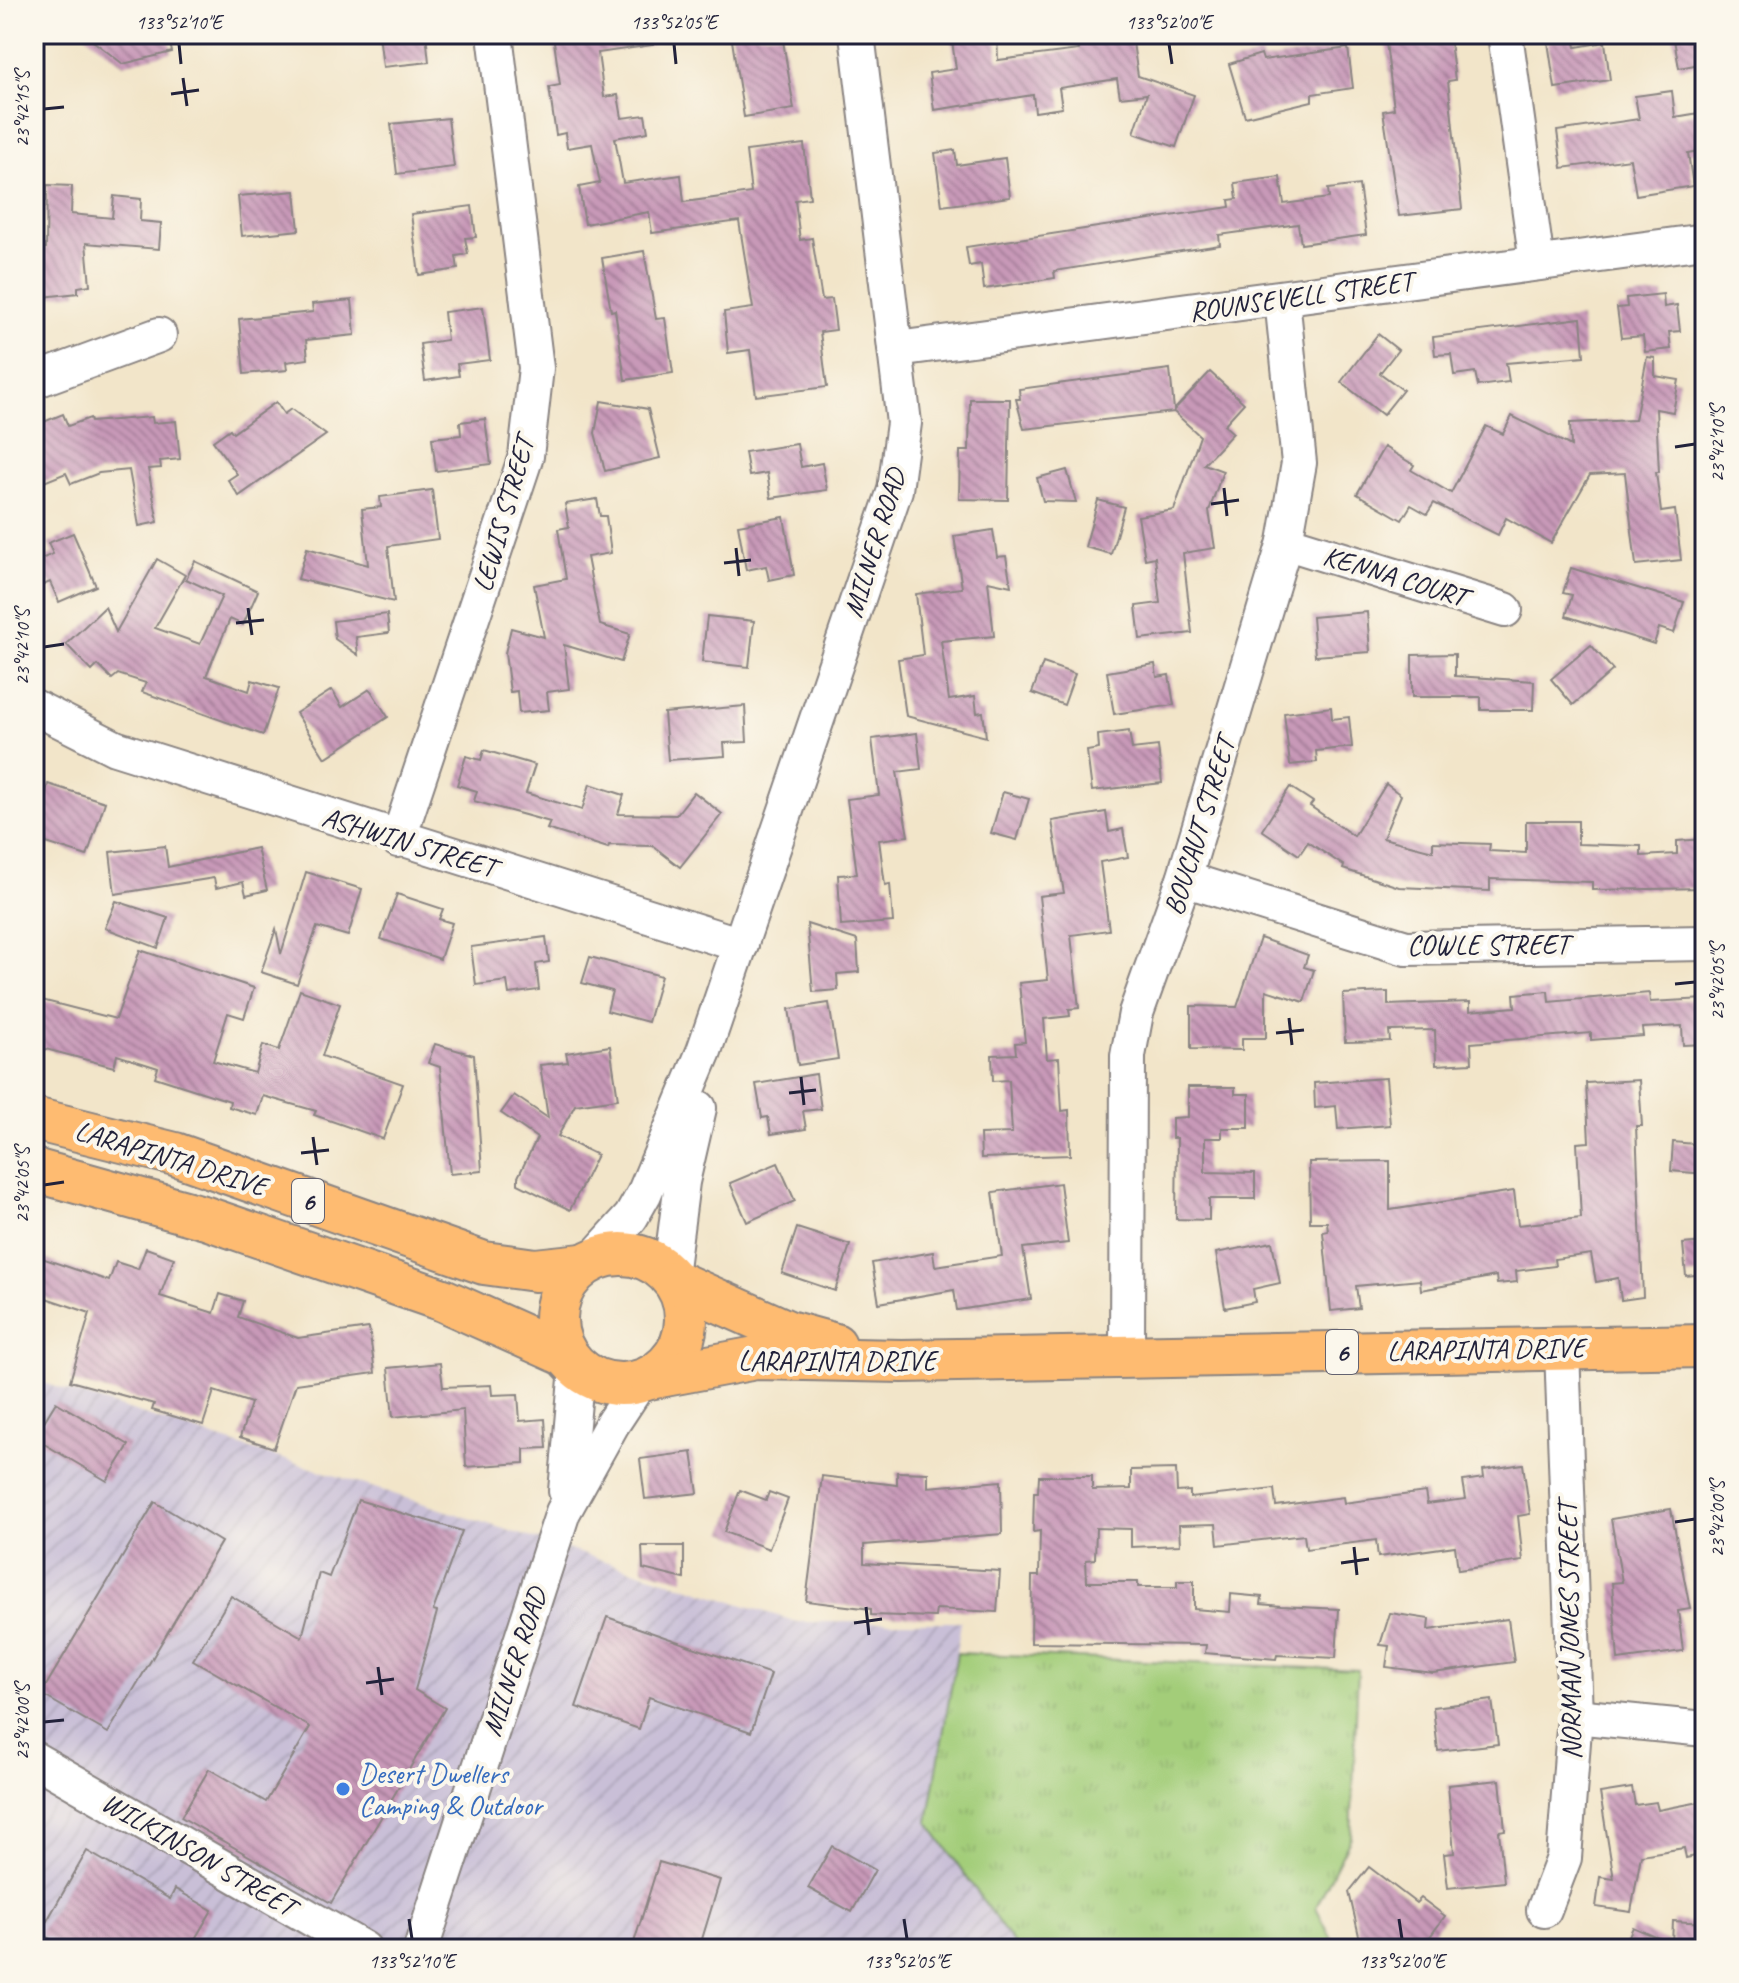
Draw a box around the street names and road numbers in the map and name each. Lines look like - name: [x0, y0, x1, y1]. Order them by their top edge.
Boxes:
- street label: ROUNSEVELL STREET: [1187, 262, 1421, 329]
- street label: LEWIS STREET: [464, 427, 544, 596]
- street label: MILNER ROAD: [835, 462, 914, 621]
- street label: KENNA COURT: [1319, 538, 1478, 616]
- street label: BOUCAUT STREET: [1155, 727, 1244, 919]
- street label: ASHWIN STREET: [318, 799, 507, 887]
- street label: COWLE STREET: [1407, 927, 1575, 962]
- street label: LARAPINTA DRIVE: [71, 1112, 274, 1205]
- road number: 6: [292, 1179, 324, 1223]
- road number: 6: [1326, 1330, 1358, 1374]
- street label: LARAPINTA DRIVE: [1387, 1330, 1589, 1368]
- street label: LARAPINTA DRIVE: [738, 1343, 940, 1378]
- street label: NORMAN JONES STREET: [1549, 1495, 1589, 1760]
- street label: MILNER ROAD: [474, 1581, 555, 1740]
- street label: WILKINSON STREET: [96, 1784, 307, 1927]

